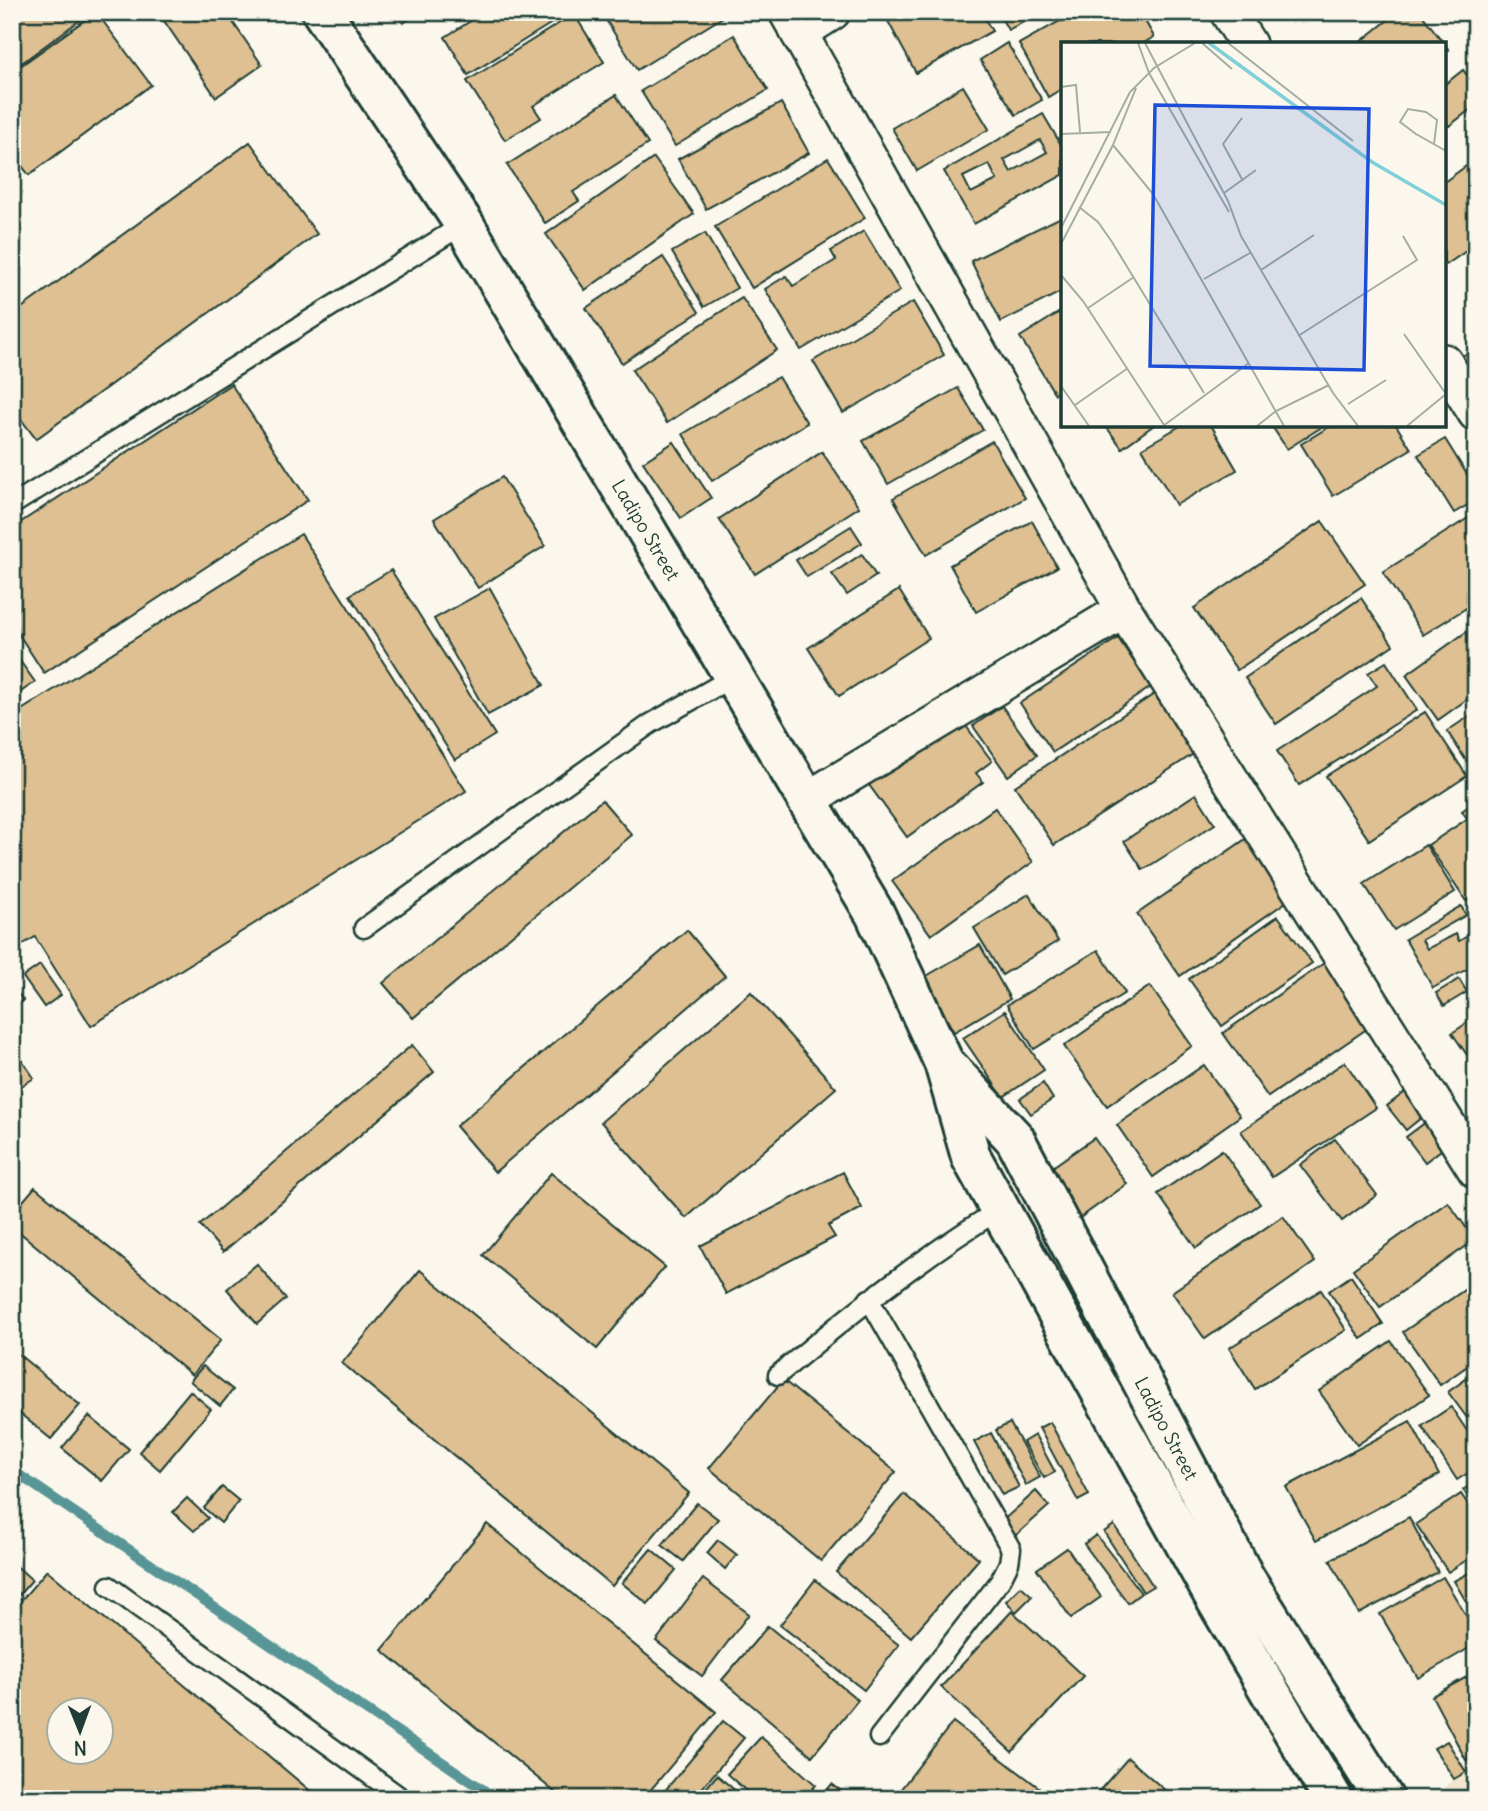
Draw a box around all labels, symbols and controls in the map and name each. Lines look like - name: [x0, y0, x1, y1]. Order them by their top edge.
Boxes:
- inset map: [1061, 42, 1446, 427]
- street label: Ladipo Street: [607, 475, 685, 585]
- street label: Ladipo Street: [1130, 1373, 1204, 1484]
- north arrow: [46, 1696, 116, 1766]
- text: N: [74, 1736, 87, 1760]

